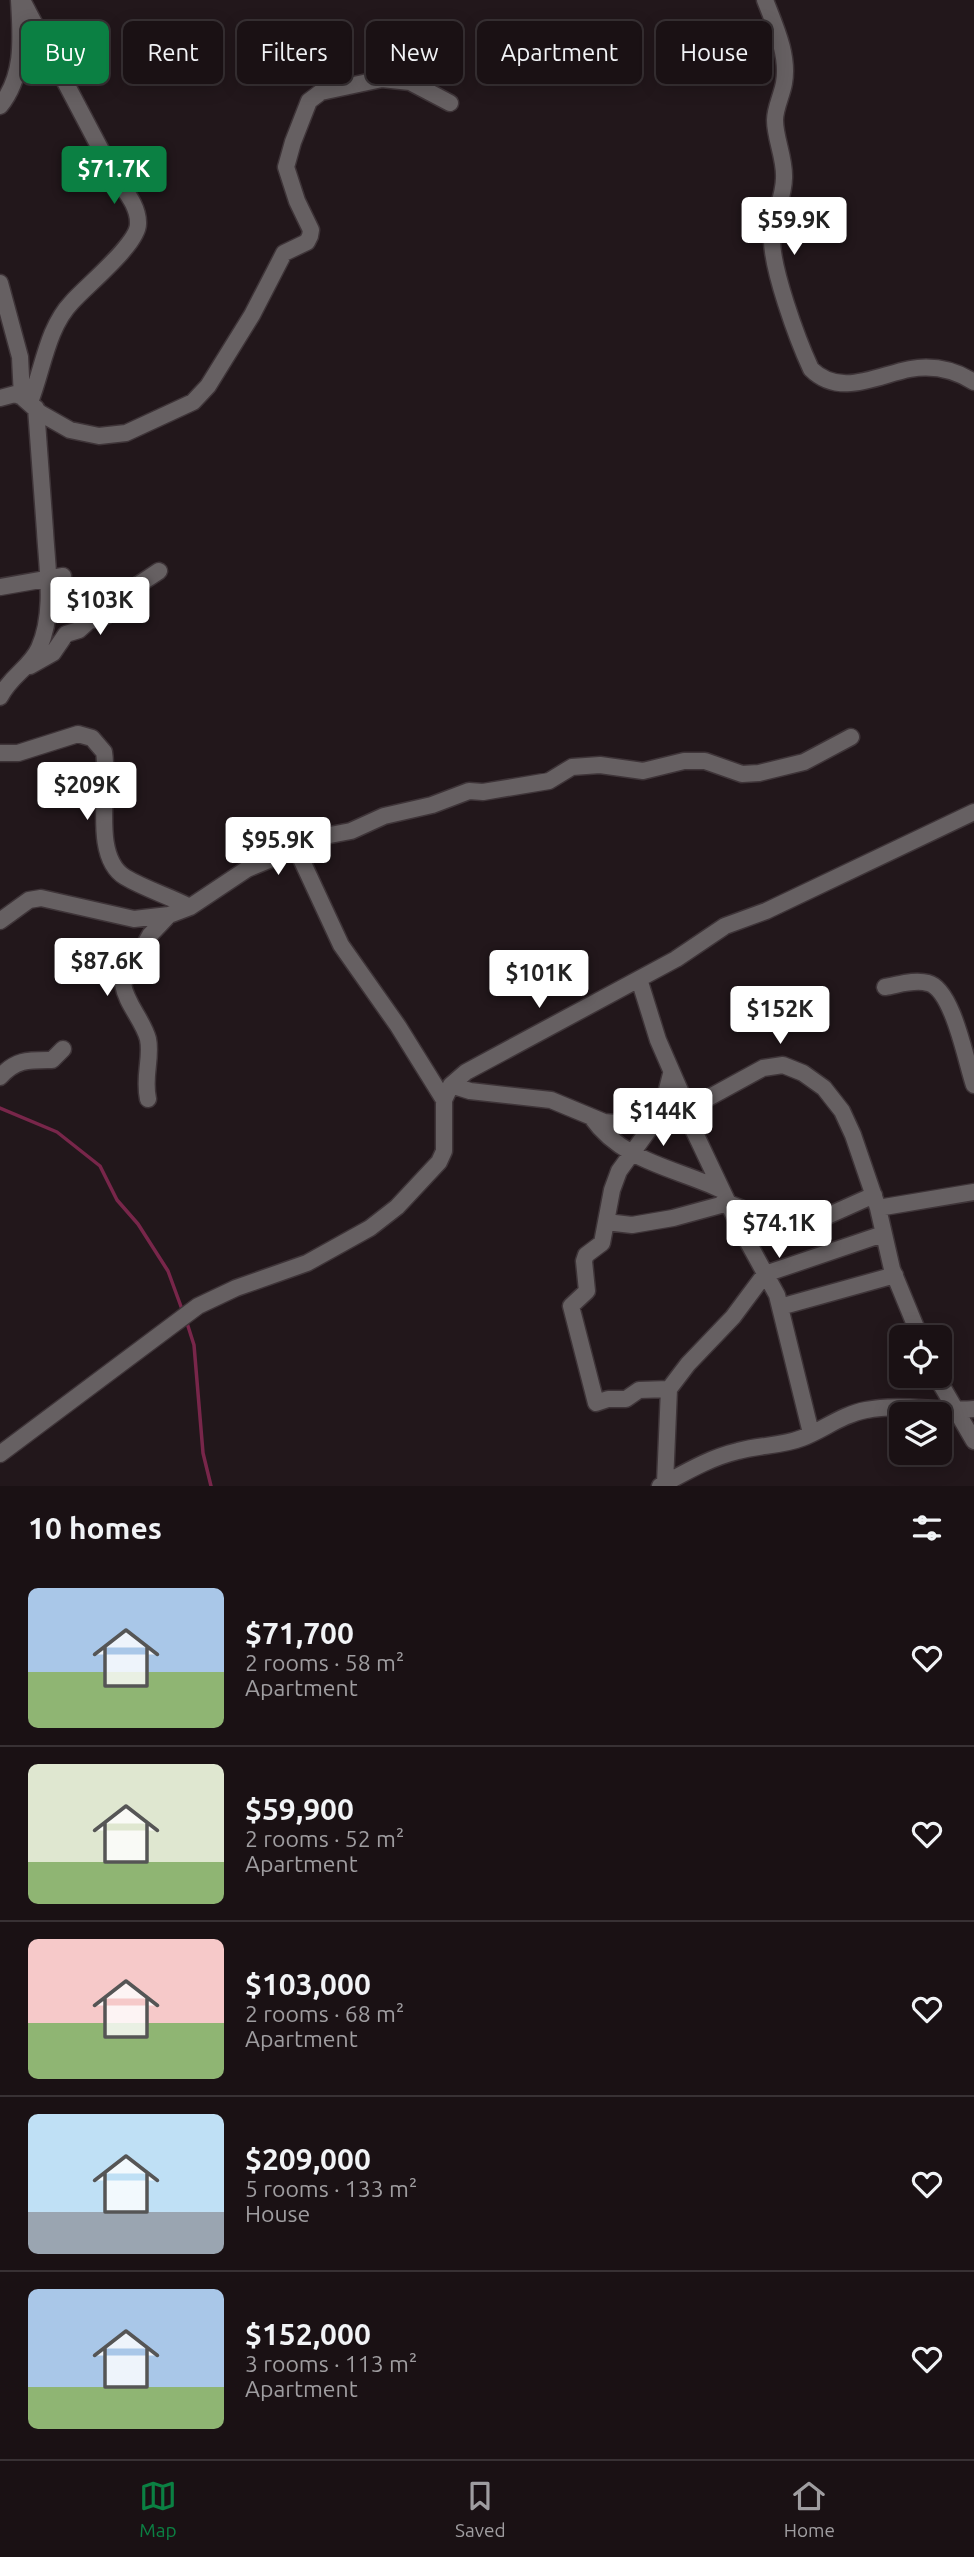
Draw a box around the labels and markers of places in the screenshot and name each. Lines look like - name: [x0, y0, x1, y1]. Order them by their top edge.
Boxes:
- pin: $71.7K: [57, 146, 171, 206]
- pin: $59.9K: [737, 198, 851, 257]
- pin: $103K: [51, 578, 149, 637]
- pin: $209K: [38, 762, 136, 822]
- pin: $95.9K: [221, 818, 335, 877]
- pin: $87.6K: [50, 939, 164, 998]
- pin: $101K: [490, 950, 588, 1010]
- pin: $152K: [731, 986, 829, 1046]
- pin: $144K: [614, 1088, 712, 1148]
- pin: $74.1K: [722, 1200, 836, 1260]

